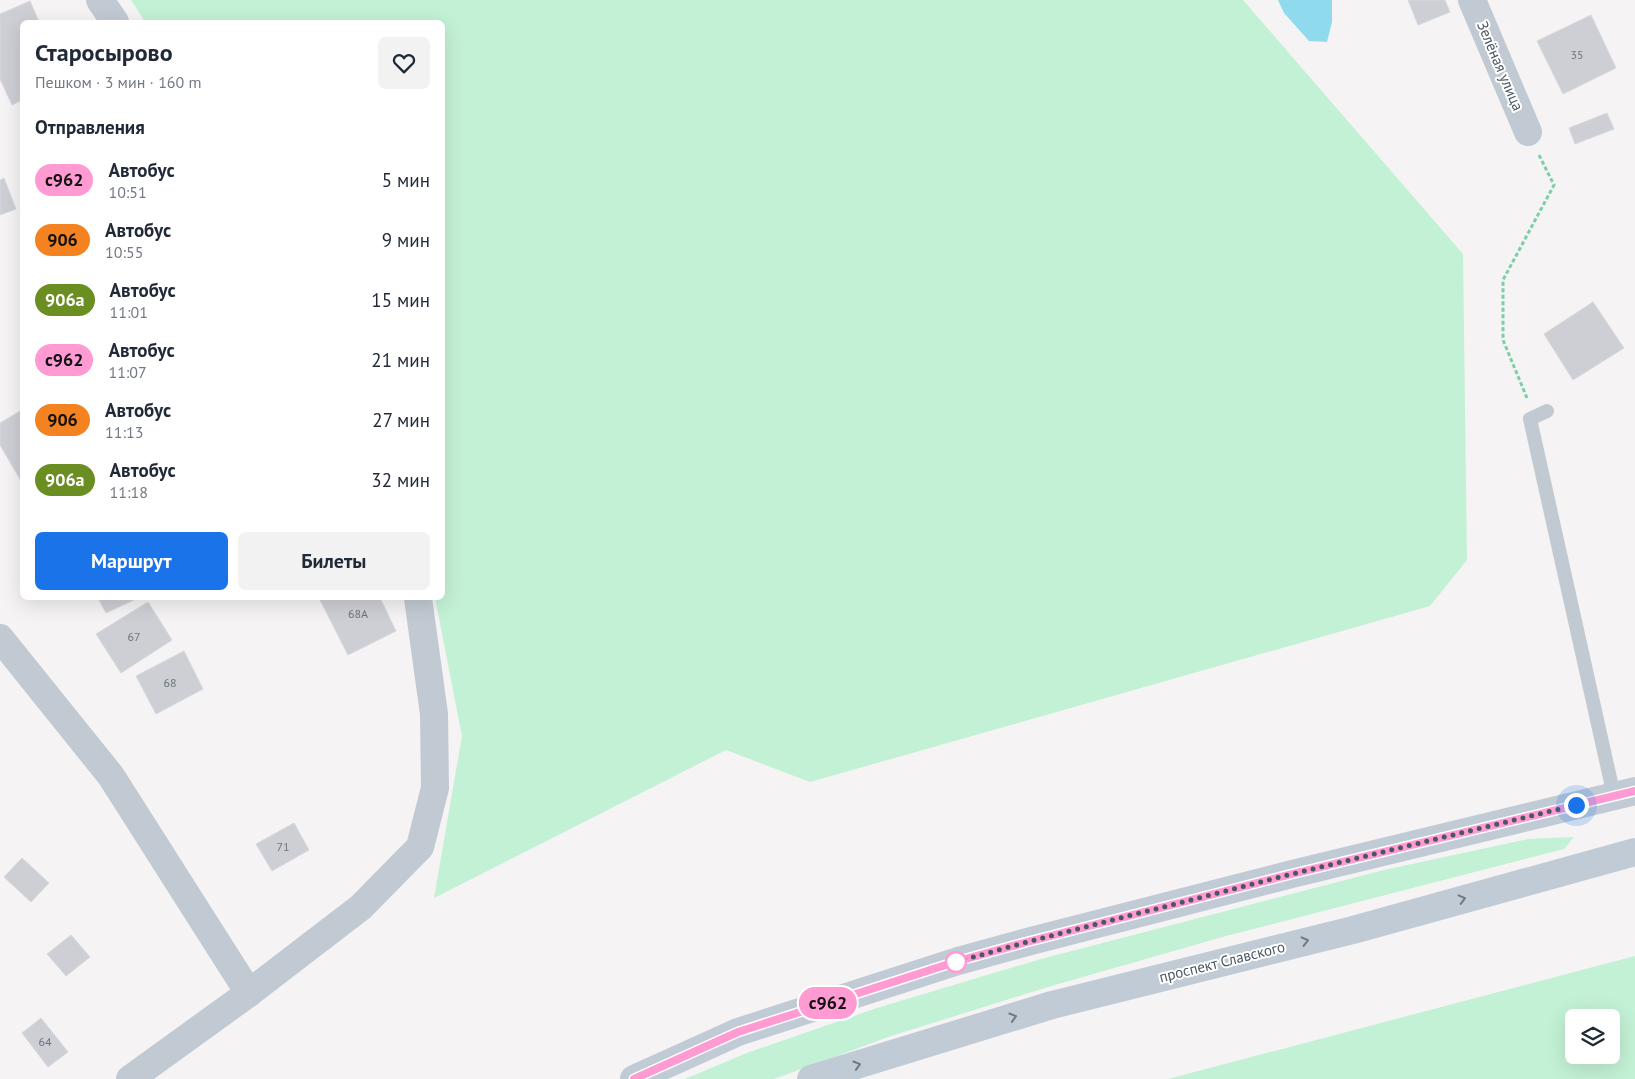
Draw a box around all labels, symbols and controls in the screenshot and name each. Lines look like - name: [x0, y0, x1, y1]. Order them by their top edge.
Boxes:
- street label: Зелёная улица: [1473, 18, 1528, 113]
- text: Старосырово: [35, 37, 173, 68]
- button: heart: [378, 37, 430, 89]
- house number: 35: [1570, 47, 1584, 62]
- text: Пешком · 3 мин · 160 m: [35, 72, 202, 92]
- text: Отправления: [35, 115, 145, 139]
- text: Автобус: [108, 158, 175, 182]
- text: с962: [45, 168, 83, 191]
- text: 5 мин: [382, 168, 430, 192]
- text: 10:51: [108, 182, 147, 202]
- text: Автобус: [105, 218, 171, 242]
- text: 906: [47, 228, 78, 251]
- text: 9 мин: [382, 228, 430, 252]
- text: 10:55: [105, 242, 143, 262]
- text: Автобус: [110, 278, 176, 302]
- text: 906а: [45, 288, 85, 311]
- text: 15 мин: [371, 288, 430, 312]
- text: 11:01: [110, 302, 148, 322]
- text: Автобус: [108, 338, 175, 362]
- text: с962: [45, 348, 83, 371]
- text: 21 мин: [371, 348, 430, 372]
- text: 11:07: [108, 362, 147, 382]
- text: Автобус: [105, 398, 171, 422]
- text: 906: [47, 408, 78, 431]
- text: 27 мин: [372, 408, 430, 432]
- text: 11:13: [105, 422, 143, 442]
- text: Автобус: [110, 458, 176, 482]
- text: 906а: [45, 468, 85, 491]
- text: 32 мин: [371, 468, 430, 492]
- text: 11:18: [110, 482, 148, 502]
- button: Маршрут: [35, 532, 228, 590]
- button: Билеты: [238, 532, 430, 590]
- house number: 68А: [348, 606, 368, 621]
- house number: 67: [127, 629, 141, 644]
- house number: 68: [163, 675, 177, 690]
- your location: [1564, 793, 1589, 818]
- house number: 71: [276, 839, 290, 854]
- one-way arrow: [1458, 895, 1466, 905]
- street label: проспект Славского: [1157, 937, 1287, 986]
- one-way arrow: [1301, 937, 1309, 947]
- unlabelled marker: [945, 951, 967, 973]
- line badge: с962: [793, 987, 863, 1019]
- text: с962: [809, 991, 847, 1014]
- map controls: [1565, 1009, 1620, 1064]
- button: layers: [1565, 1009, 1620, 1064]
- one-way arrow: [1008, 1013, 1016, 1023]
- house number: 64: [38, 1034, 52, 1049]
- one-way arrow: [853, 1060, 861, 1070]

